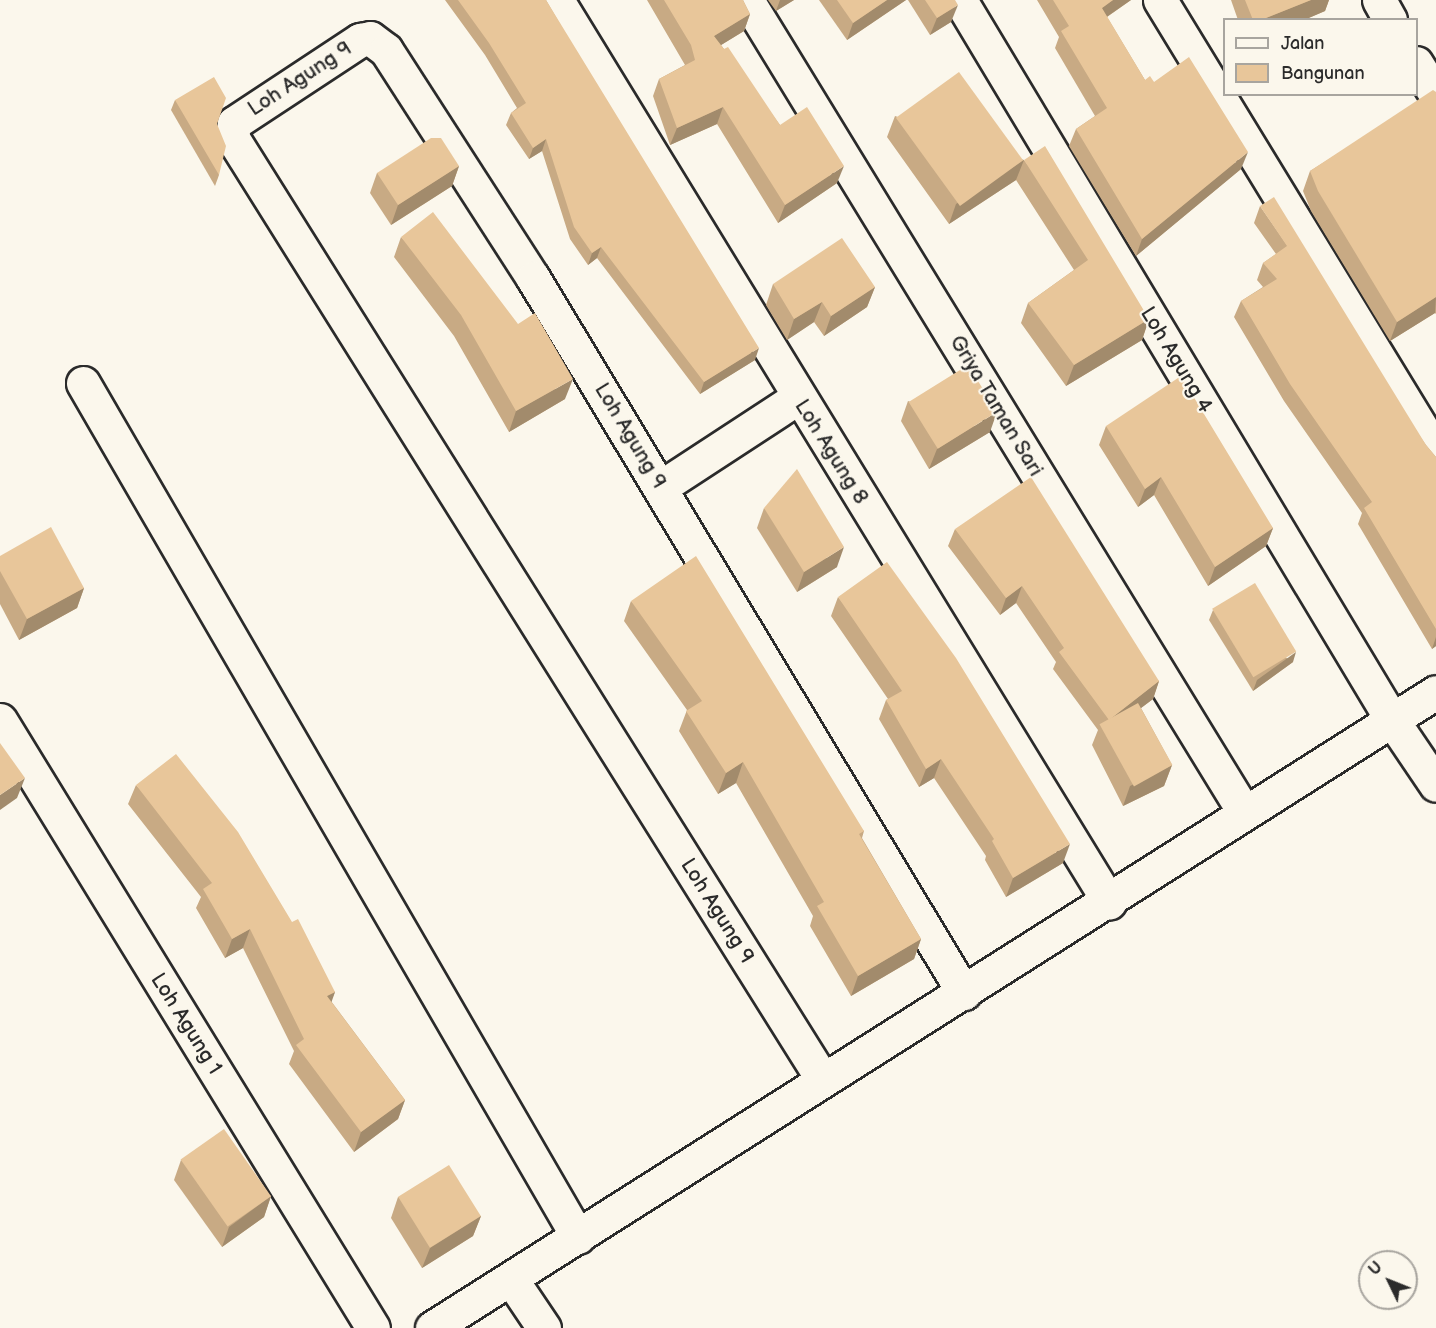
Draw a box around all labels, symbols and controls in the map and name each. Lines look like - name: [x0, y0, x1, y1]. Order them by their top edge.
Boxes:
- legend: [1223, 18, 1418, 96]
- text: Jalan: [1281, 33, 1324, 54]
- street label: Loh Agung 9: [243, 36, 357, 122]
- text: Bangunan: [1281, 63, 1365, 84]
- street label: Loh Agung 4: [1134, 302, 1218, 418]
- street label: Griya Taman Sari: [944, 331, 1048, 481]
- street label: Loh Agung 9: [589, 379, 671, 493]
- street label: Loh Agung 8: [789, 395, 873, 509]
- street label: Loh Agung 9: [675, 854, 759, 968]
- street label: Loh Agung 1: [145, 969, 227, 1079]
- north arrow: [1358, 1250, 1418, 1310]
- text: U: [1365, 1258, 1387, 1279]

